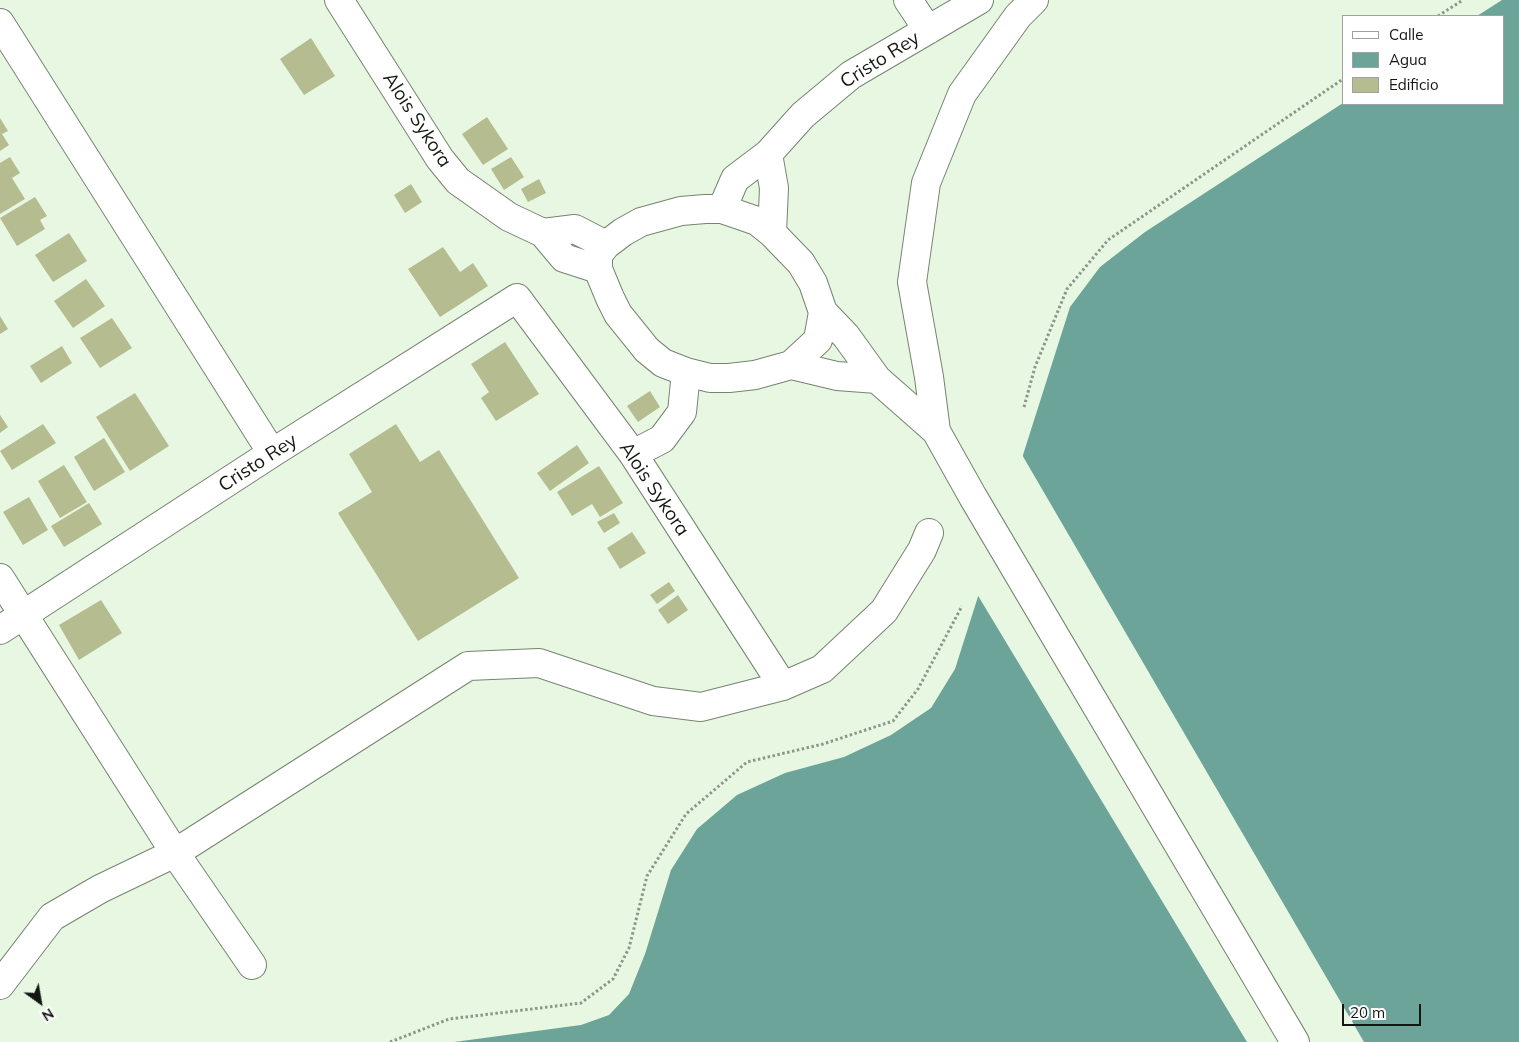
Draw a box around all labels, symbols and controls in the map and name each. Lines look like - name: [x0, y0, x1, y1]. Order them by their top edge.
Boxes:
- legend: [1342, 15, 1504, 105]
- text: Calle: [1389, 25, 1423, 44]
- street label: Cristo Rey: [836, 27, 924, 93]
- text: Agua: [1389, 50, 1427, 69]
- street label: Alois Sykora: [378, 68, 456, 172]
- text: Edificio: [1389, 75, 1439, 94]
- street label: Cristo Rey: [214, 429, 302, 497]
- street label: Alois Sykora: [614, 438, 694, 540]
- north arrow: [15, 977, 65, 1027]
- scale bar: [1344, 994, 1423, 1026]
- text: 20 m: [1350, 1003, 1385, 1022]
- text: N: [39, 1004, 57, 1025]

